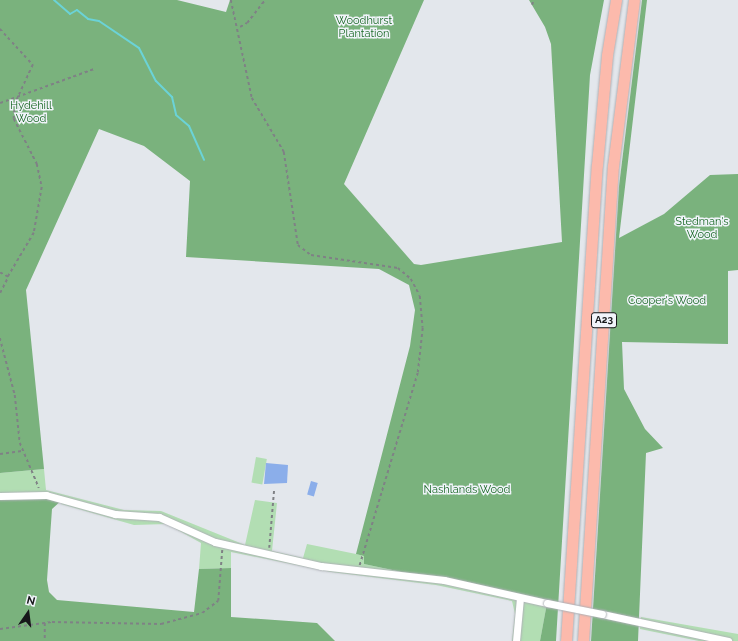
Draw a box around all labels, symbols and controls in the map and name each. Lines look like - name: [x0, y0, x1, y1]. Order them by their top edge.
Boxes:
- park label: Woodhurst Plantation: [336, 15, 392, 41]
- park label: Hydehill Wood: [10, 100, 52, 126]
- park label: Stedman's Wood: [675, 216, 729, 242]
- park label: Cooper's Wood: [628, 294, 706, 308]
- road number: A23: [591, 312, 617, 328]
- park label: Nashlands Wood: [423, 483, 511, 497]
- north arrow: [8, 593, 48, 633]
- text: N: [25, 594, 37, 608]

